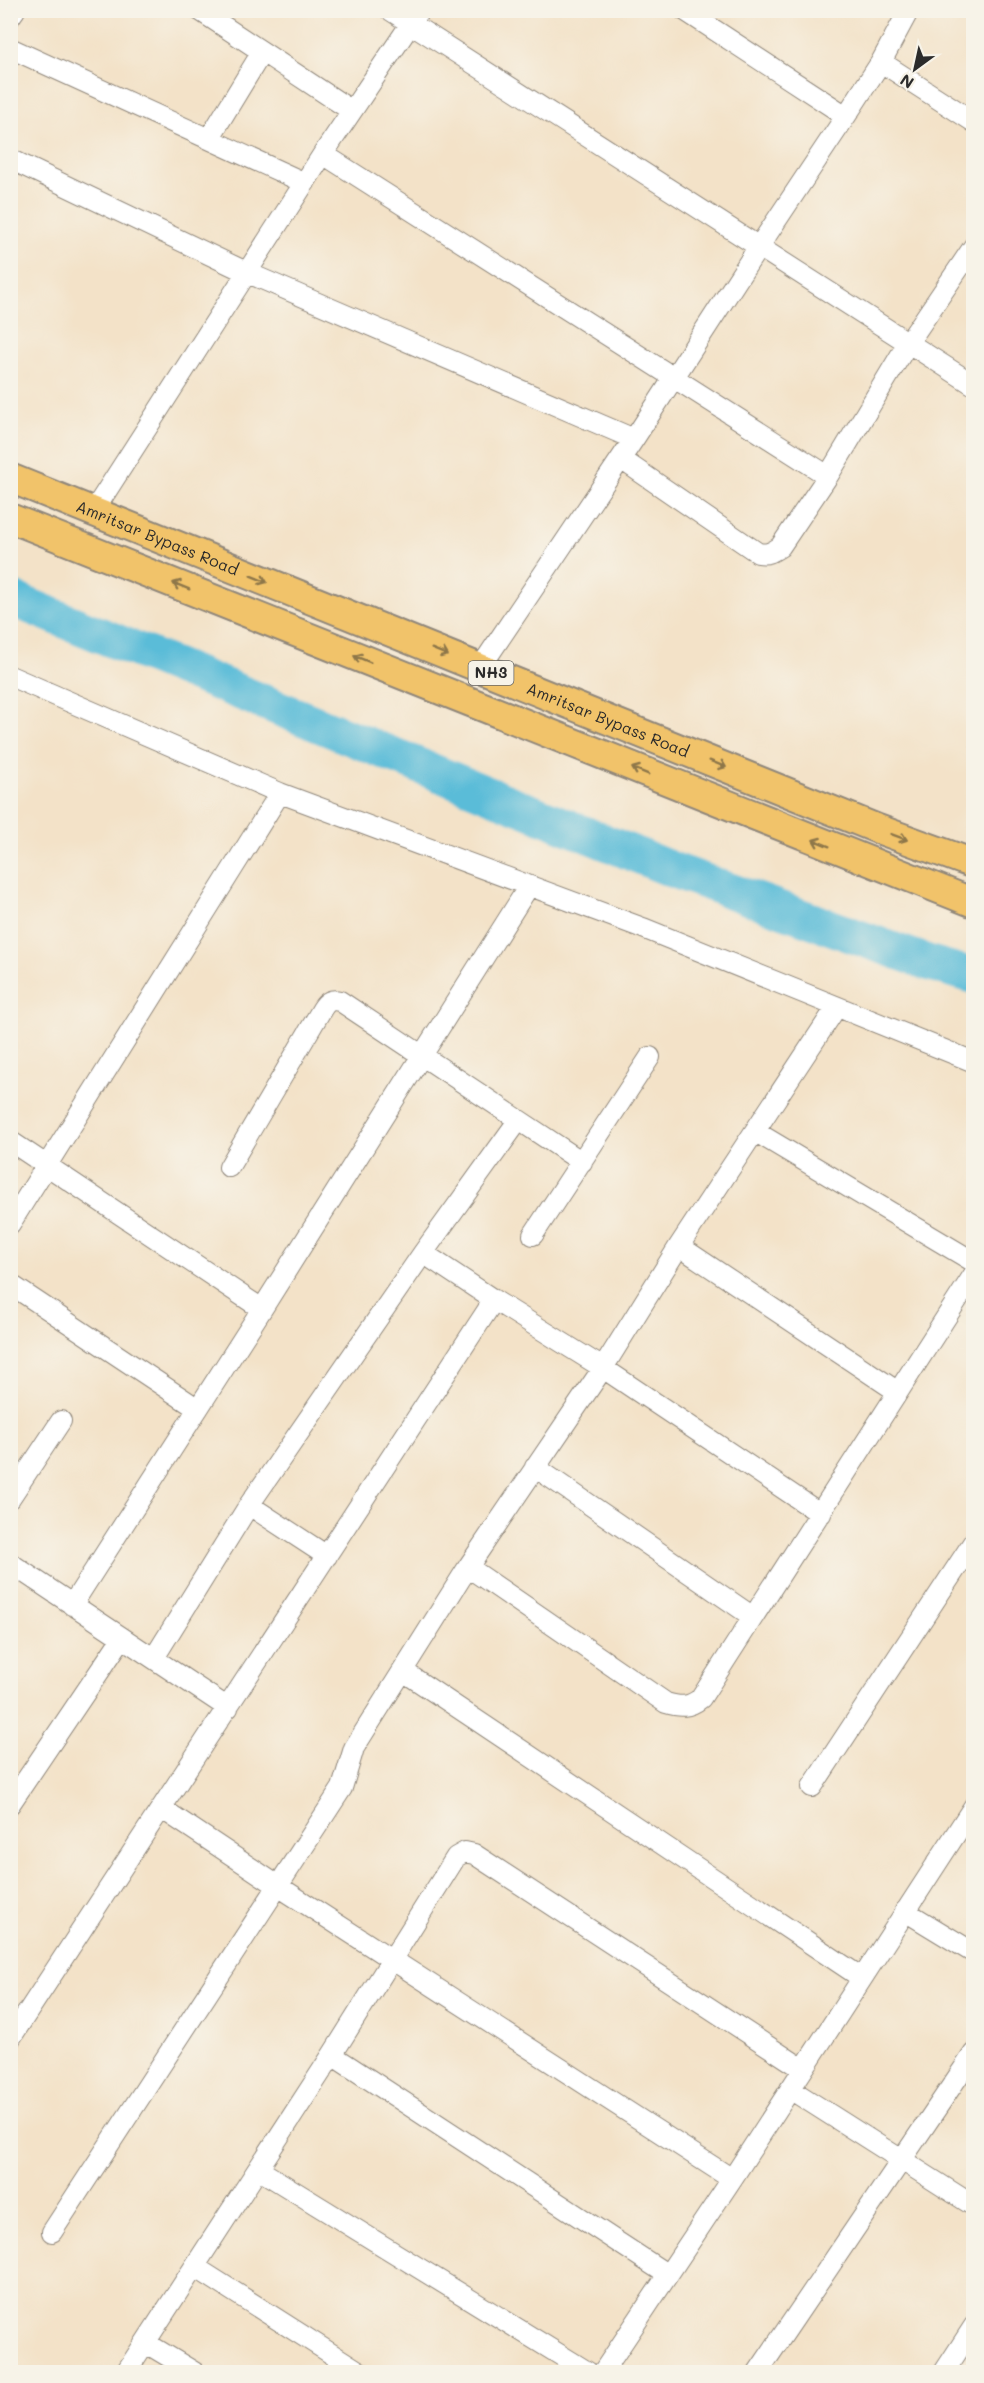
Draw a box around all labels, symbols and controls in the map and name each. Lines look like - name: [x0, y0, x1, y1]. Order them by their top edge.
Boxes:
- north arrow: [885, 39, 945, 99]
- text: N: [896, 70, 917, 94]
- street label: Amritsar Bypass Road: [73, 495, 242, 579]
- one-way arrow: [250, 574, 268, 585]
- one-way arrow: [172, 580, 191, 591]
- one-way arrow: [431, 647, 449, 658]
- one-way arrow: [353, 653, 372, 664]
- road number: NH3: [468, 661, 514, 685]
- street label: Amritsar Bypass Road: [524, 677, 693, 762]
- one-way arrow: [709, 759, 727, 770]
- one-way arrow: [632, 764, 650, 775]
- one-way arrow: [890, 832, 908, 843]
- one-way arrow: [813, 837, 831, 848]

